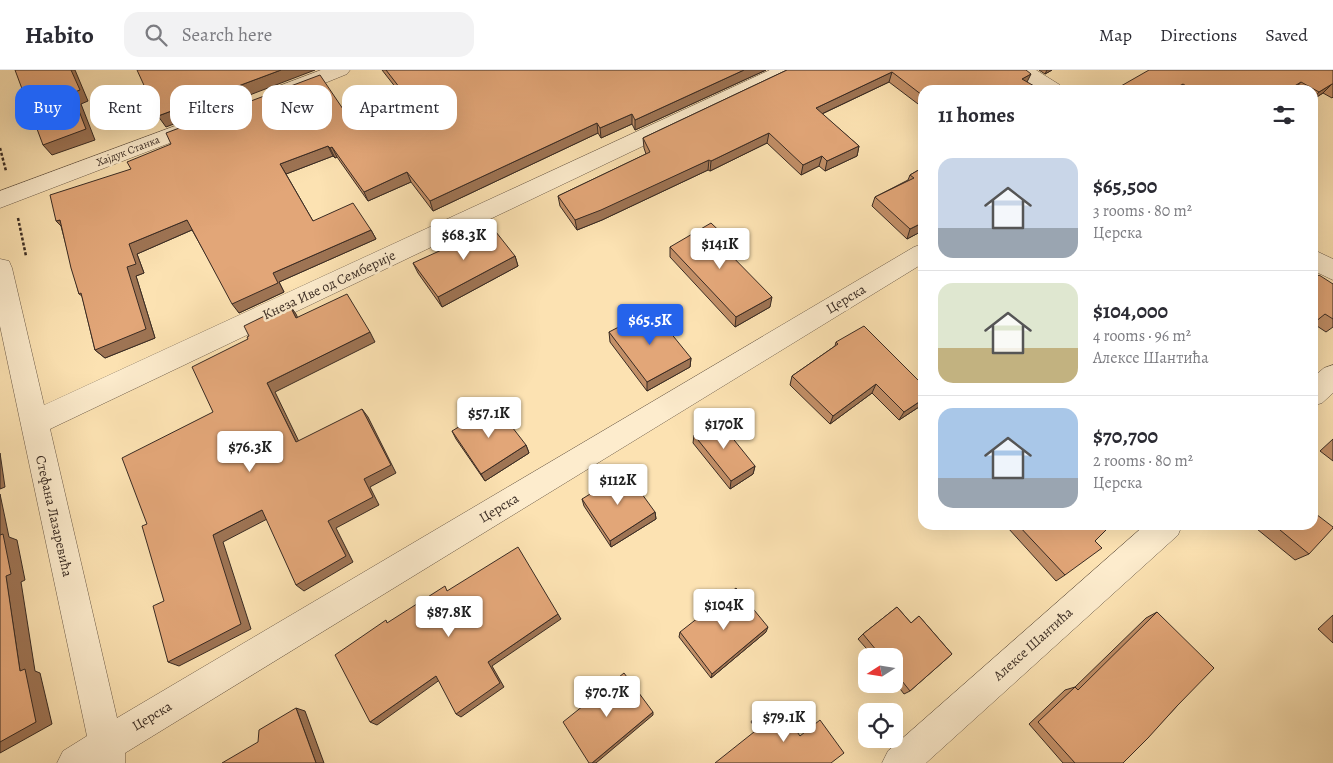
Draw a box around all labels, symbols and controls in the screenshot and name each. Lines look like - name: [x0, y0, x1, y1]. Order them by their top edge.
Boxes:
- search box: [124, 12, 474, 57]
- text: Habito: [25, 19, 94, 51]
- icon: search: [142, 21, 170, 49]
- text: Search here: [182, 22, 272, 48]
- text: Map: [1099, 23, 1132, 47]
- text: Directions: [1160, 23, 1237, 47]
- text: Saved: [1265, 23, 1308, 47]
- chip: Buy: [15, 85, 80, 130]
- chip: Rent: [90, 85, 160, 130]
- chip: Filters: [170, 85, 252, 130]
- chip: New: [262, 85, 332, 130]
- chip: Apartment: [342, 85, 457, 130]
- text: 11 homes: [938, 101, 1015, 129]
- icon: filters: [1270, 101, 1298, 129]
- street label: Хајдук Станка: [94, 132, 163, 170]
- text: $65,500: [1093, 172, 1157, 200]
- icon: home: [978, 178, 1038, 238]
- text: 3 rooms · 80 m²: [1093, 200, 1192, 222]
- pin: $68.3K: [423, 218, 505, 261]
- text: Церска: [1093, 222, 1142, 244]
- text: $68.3K: [442, 224, 486, 246]
- pin: $141K: [685, 228, 755, 270]
- text: $141K: [702, 233, 738, 255]
- street label: Кнеза Иве од Семберије: [259, 246, 399, 324]
- street label: Церска: [823, 279, 870, 318]
- text: $104,000: [1093, 297, 1168, 325]
- icon: home: [978, 303, 1038, 363]
- pin: $65.5K: [609, 304, 691, 346]
- text: $65.5K: [628, 309, 672, 331]
- text: 4 rooms · 96 m²: [1093, 325, 1191, 347]
- text: Алексе Шантића: [1093, 347, 1209, 369]
- pin: $57.1K: [448, 396, 530, 439]
- text: $57.1K: [468, 402, 510, 424]
- pin: $170K: [689, 408, 759, 450]
- text: $170K: [705, 413, 743, 435]
- text: $70,700: [1093, 422, 1158, 450]
- icon: home: [978, 428, 1038, 488]
- pin: $76.3K: [209, 430, 291, 473]
- text: $76.3K: [228, 436, 272, 458]
- text: 2 rooms · 80 m²: [1093, 450, 1193, 472]
- street label: Стефана Лазаревића: [31, 453, 77, 579]
- pin: $112K: [583, 464, 653, 506]
- text: $112K: [599, 469, 637, 491]
- text: Церска: [1093, 472, 1142, 494]
- street label: Церска: [476, 488, 523, 527]
- pin: $104K: [689, 588, 759, 631]
- text: $104K: [704, 594, 744, 616]
- pin: $87.8K: [408, 596, 490, 638]
- text: $87.8K: [427, 601, 471, 623]
- street label: Алексе Шантића: [988, 603, 1077, 686]
- north arrow: [858, 648, 902, 692]
- map controls: [858, 648, 903, 748]
- pin: $70.7K: [566, 676, 648, 718]
- text: $70.7K: [585, 681, 629, 703]
- street label: Церска: [129, 696, 176, 735]
- pin: $79.1K: [743, 700, 825, 743]
- button: locate: [858, 703, 903, 748]
- text: $79.1K: [763, 706, 805, 728]

